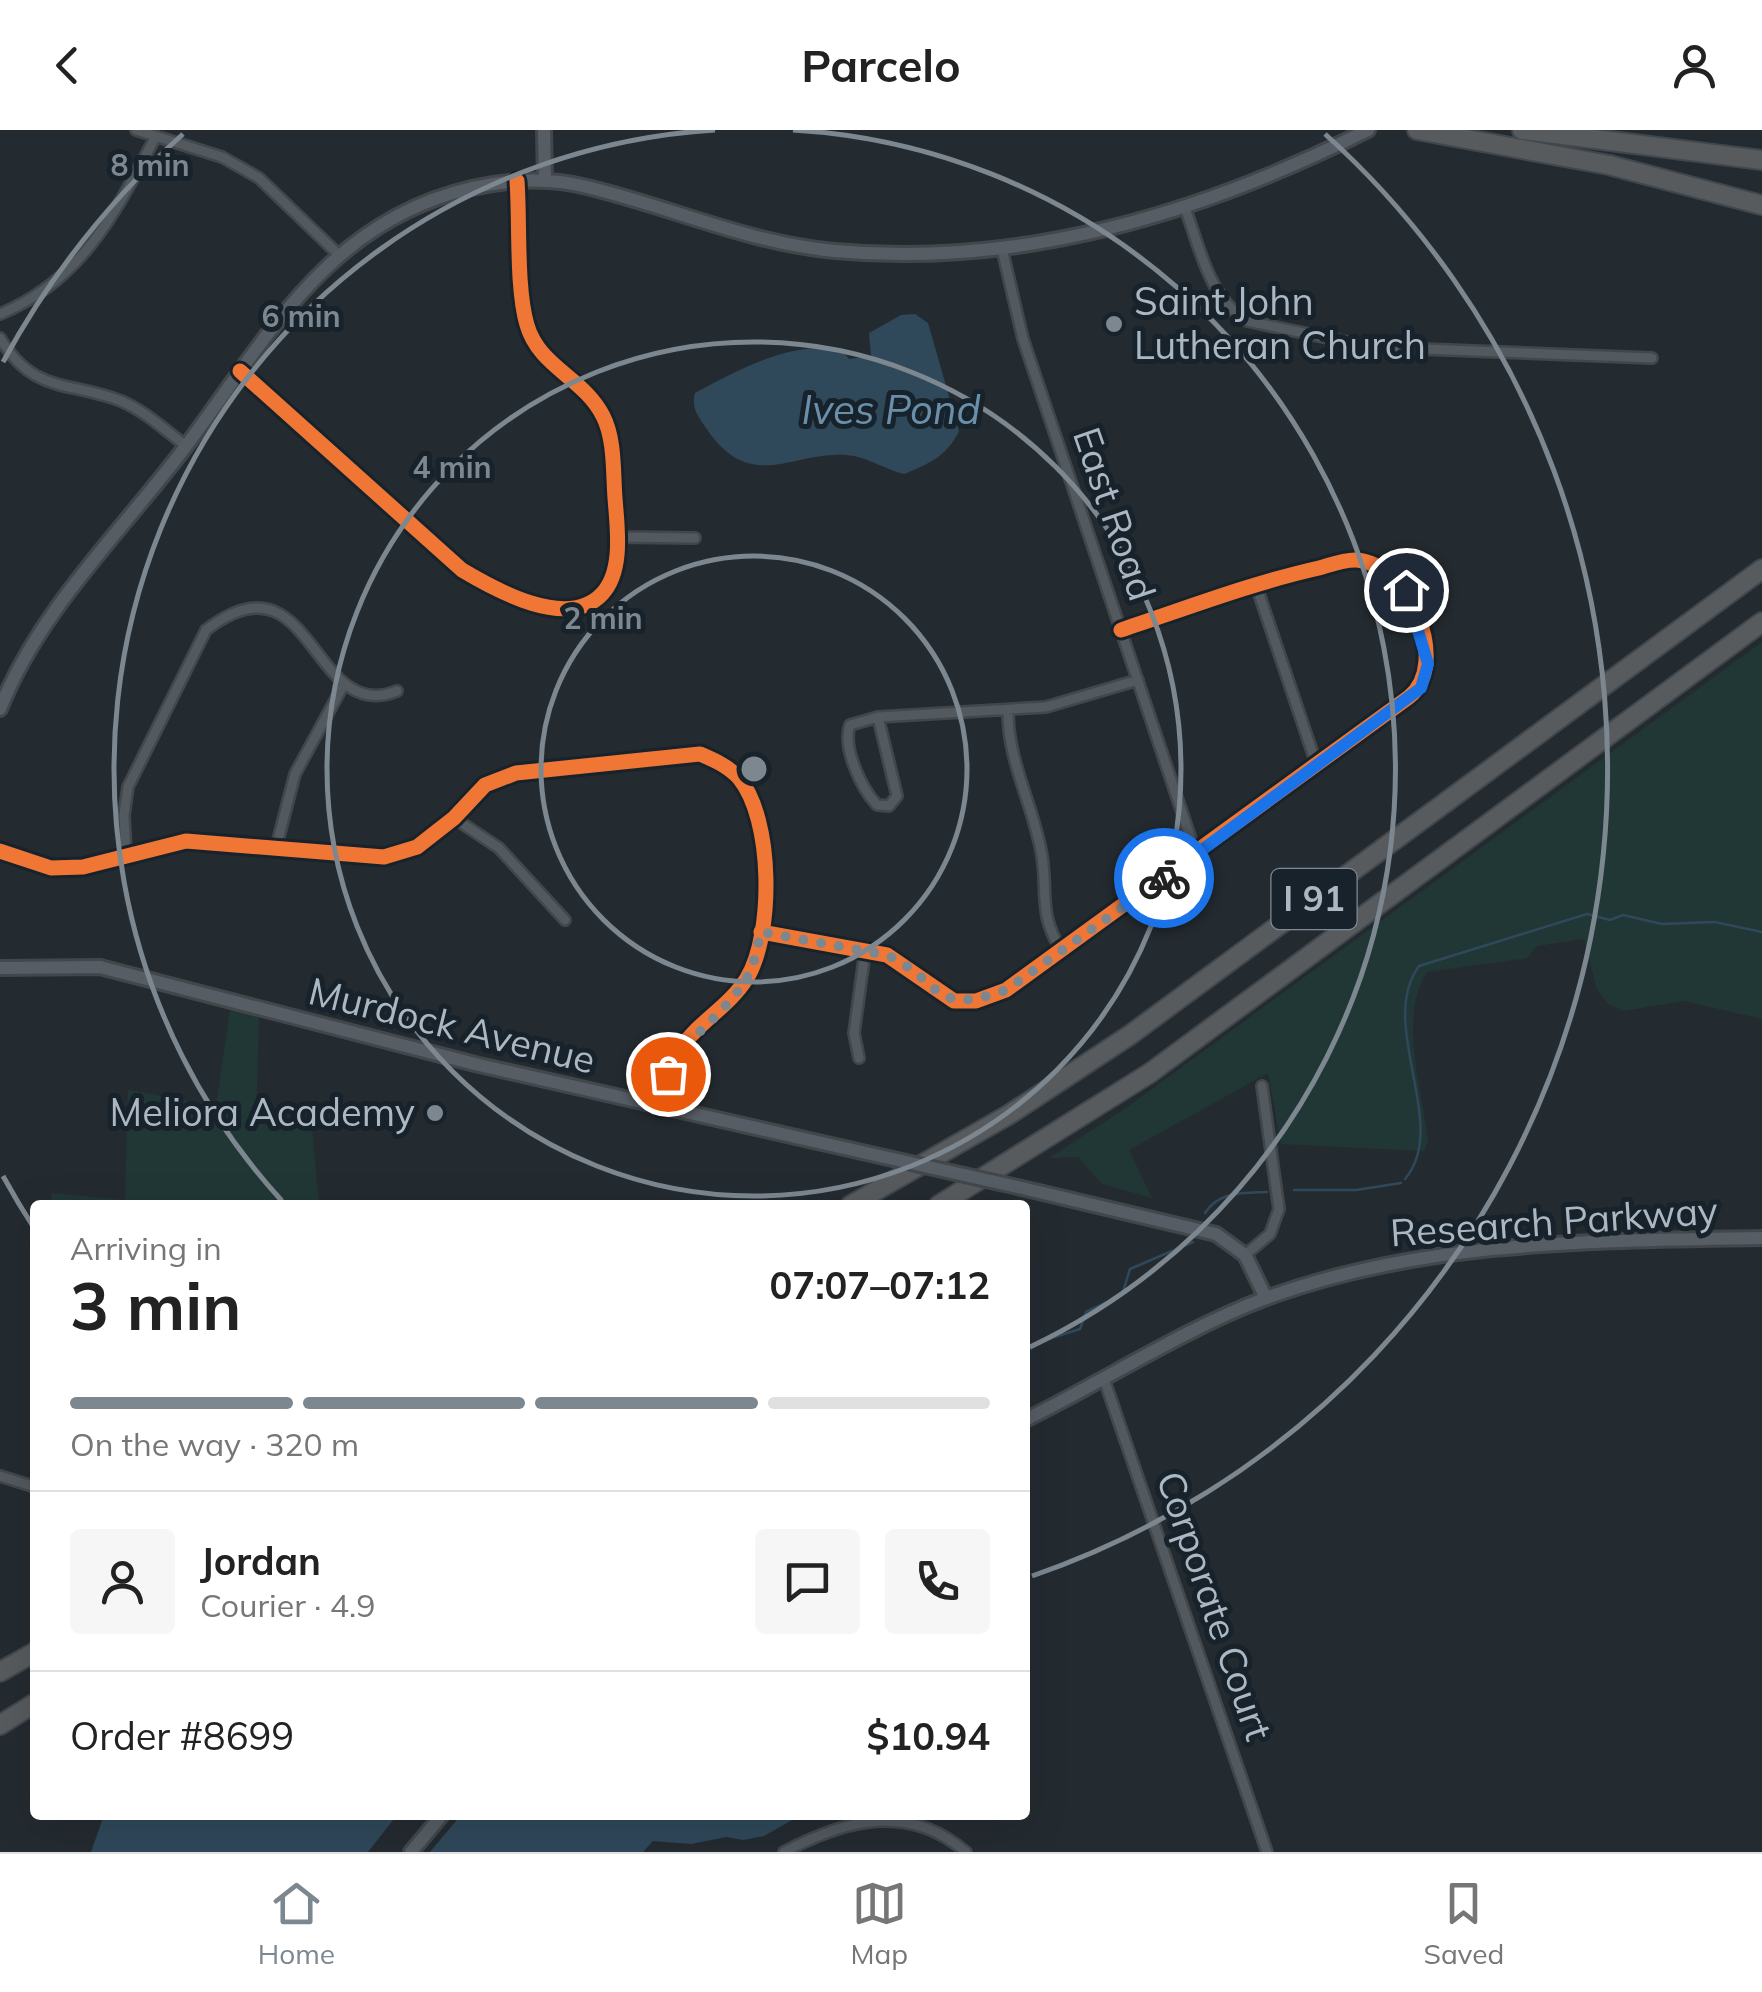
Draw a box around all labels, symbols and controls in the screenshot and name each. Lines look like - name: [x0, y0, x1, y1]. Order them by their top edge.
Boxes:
- text: Parcelo: [801, 37, 961, 93]
- icon: back: [40, 38, 95, 93]
- icon: person: [1667, 38, 1722, 93]
- text: 8 min: [110, 146, 190, 184]
- place label: Saint John Lutheran Church: [1134, 277, 1426, 369]
- text: 6 min: [261, 297, 341, 335]
- marker: Saint John Lutheran Church: [1103, 313, 1125, 335]
- water label: Ives Pond: [802, 384, 980, 434]
- street label: East Road: [1063, 421, 1167, 607]
- text: 4 min: [412, 448, 492, 486]
- pin: [1364, 548, 1449, 633]
- icon: home: [1379, 563, 1434, 618]
- text: 2 min: [563, 599, 643, 637]
- centre of rings: [736, 751, 772, 787]
- courier: [1114, 828, 1214, 928]
- icon: bike: [1137, 851, 1192, 906]
- road number: I 91: [1272, 869, 1356, 929]
- street label: Murdock Avenue: [304, 966, 600, 1084]
- pin: [626, 1032, 711, 1117]
- icon: bag: [641, 1047, 696, 1102]
- place label: Meliora Academy: [110, 1088, 415, 1136]
- marker: Meliora Academy: [424, 1102, 446, 1124]
- street label: Research Parkway: [1389, 1186, 1719, 1256]
- text: Arriving in: [70, 1228, 222, 1268]
- text: 07:07–07:12: [770, 1261, 990, 1309]
- text: 3 min: [70, 1265, 241, 1346]
- text: On the way · 320 m: [70, 1424, 359, 1464]
- street label: Corporate Court: [1146, 1465, 1283, 1746]
- button: person: [70, 1529, 175, 1634]
- button: chat: [755, 1529, 860, 1634]
- button: phone: [885, 1529, 990, 1634]
- text: Jordan: [200, 1537, 321, 1585]
- text: Courier · 4.9: [200, 1585, 376, 1625]
- text: Order #8699: [70, 1712, 294, 1760]
- text: $10.94: [867, 1712, 990, 1760]
- tab: Home: [258, 1876, 335, 1971]
- tab: Map: [850, 1876, 908, 1971]
- tab: Saved: [1423, 1876, 1504, 1971]

